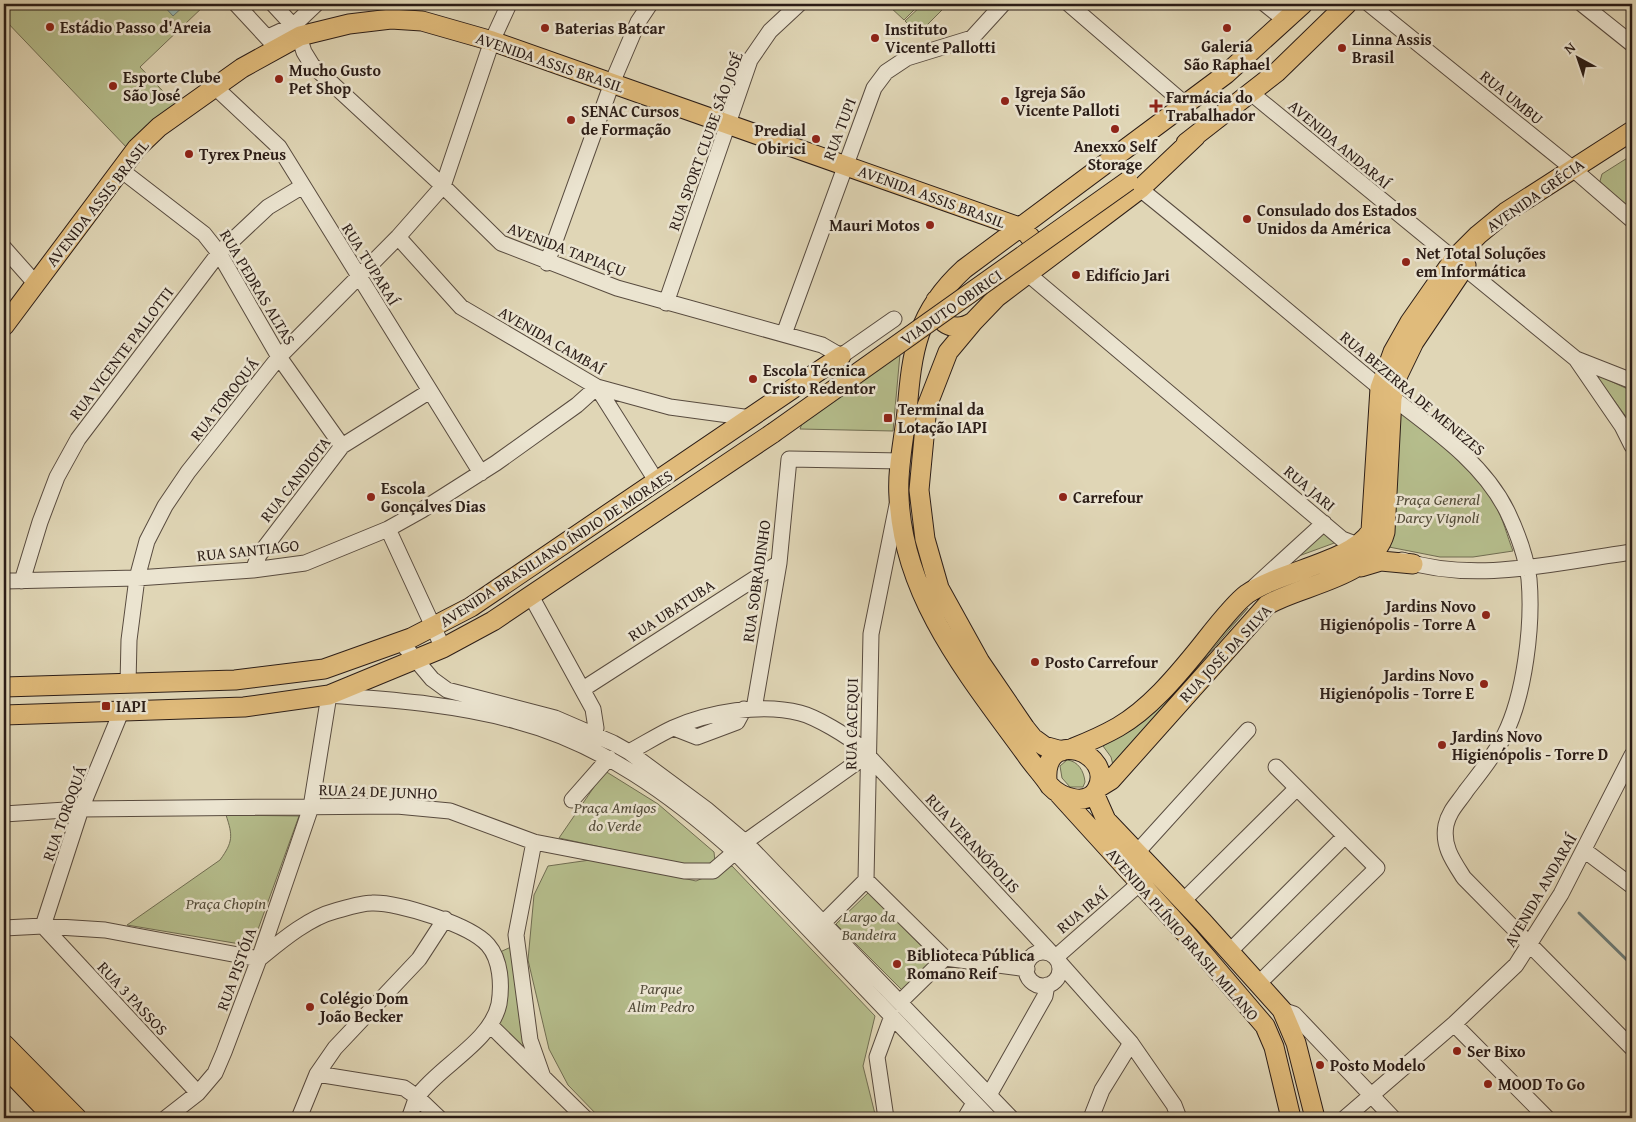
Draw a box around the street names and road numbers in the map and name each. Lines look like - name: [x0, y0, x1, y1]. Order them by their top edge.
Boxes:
- street label: AVENIDA ASSIS BRASIL: [473, 25, 627, 99]
- street label: RUA SPORT CLUBE SÃO JOSÉ: [661, 48, 749, 234]
- street label: RUA UMBU: [1475, 64, 1549, 130]
- street label: RUA TUPI: [816, 94, 862, 164]
- street label: AVENIDA ANDARAÍ: [1283, 94, 1398, 195]
- street label: AVENIDA ASSIS BRASIL: [40, 134, 154, 271]
- street label: AVENIDA GRÉCIA: [1481, 152, 1589, 238]
- street label: AVENIDA ASSIS BRASIL: [855, 158, 1009, 234]
- street label: AVENIDA TAPIAÇU: [504, 215, 630, 283]
- street label: RUA TUPARAÍ: [336, 218, 406, 311]
- street label: RUA PEDRAS ALTAS: [214, 225, 302, 349]
- street label: VIADUTO OBIRICI: [895, 263, 1007, 351]
- street label: RUA VICENTE PALLOTTI: [63, 281, 179, 424]
- street label: AVENIDA CAMBAÍ: [494, 300, 611, 381]
- street label: RUA BEZERRA DE MENEZES: [1335, 325, 1491, 461]
- street label: RUA TOROQUÁ: [184, 352, 264, 446]
- street label: RUA CANDIOTA: [254, 431, 336, 527]
- street label: RUA JARI: [1279, 459, 1341, 517]
- street label: AVENIDA BRASILIANO ÍNDIO DE MORAES: [435, 463, 678, 633]
- street label: RUA SOBRADINHO: [736, 518, 776, 644]
- street label: RUA SANTIAGO: [196, 533, 301, 567]
- street label: RUA UBATUBA: [623, 573, 719, 647]
- street label: RUA JOSÉ DA SILVA: [1173, 598, 1277, 707]
- street label: RUA CACEQUI: [838, 678, 864, 770]
- street label: RUA TOROQUÁ: [36, 762, 92, 864]
- street label: RUA 24 DE JUNHO: [318, 777, 438, 805]
- street label: RUA VERANÓPOLIS: [920, 788, 1026, 898]
- street label: AVENIDA ANDARAÍ: [1498, 828, 1583, 951]
- street label: AVENIDA PLÍNIO BRASIL MILANO: [1101, 842, 1265, 1026]
- street label: RUA IRAÍ: [1051, 881, 1114, 939]
- street label: RUA PISTÓIA: [210, 924, 262, 1014]
- street label: RUA 3 PASSOS: [92, 955, 174, 1041]

